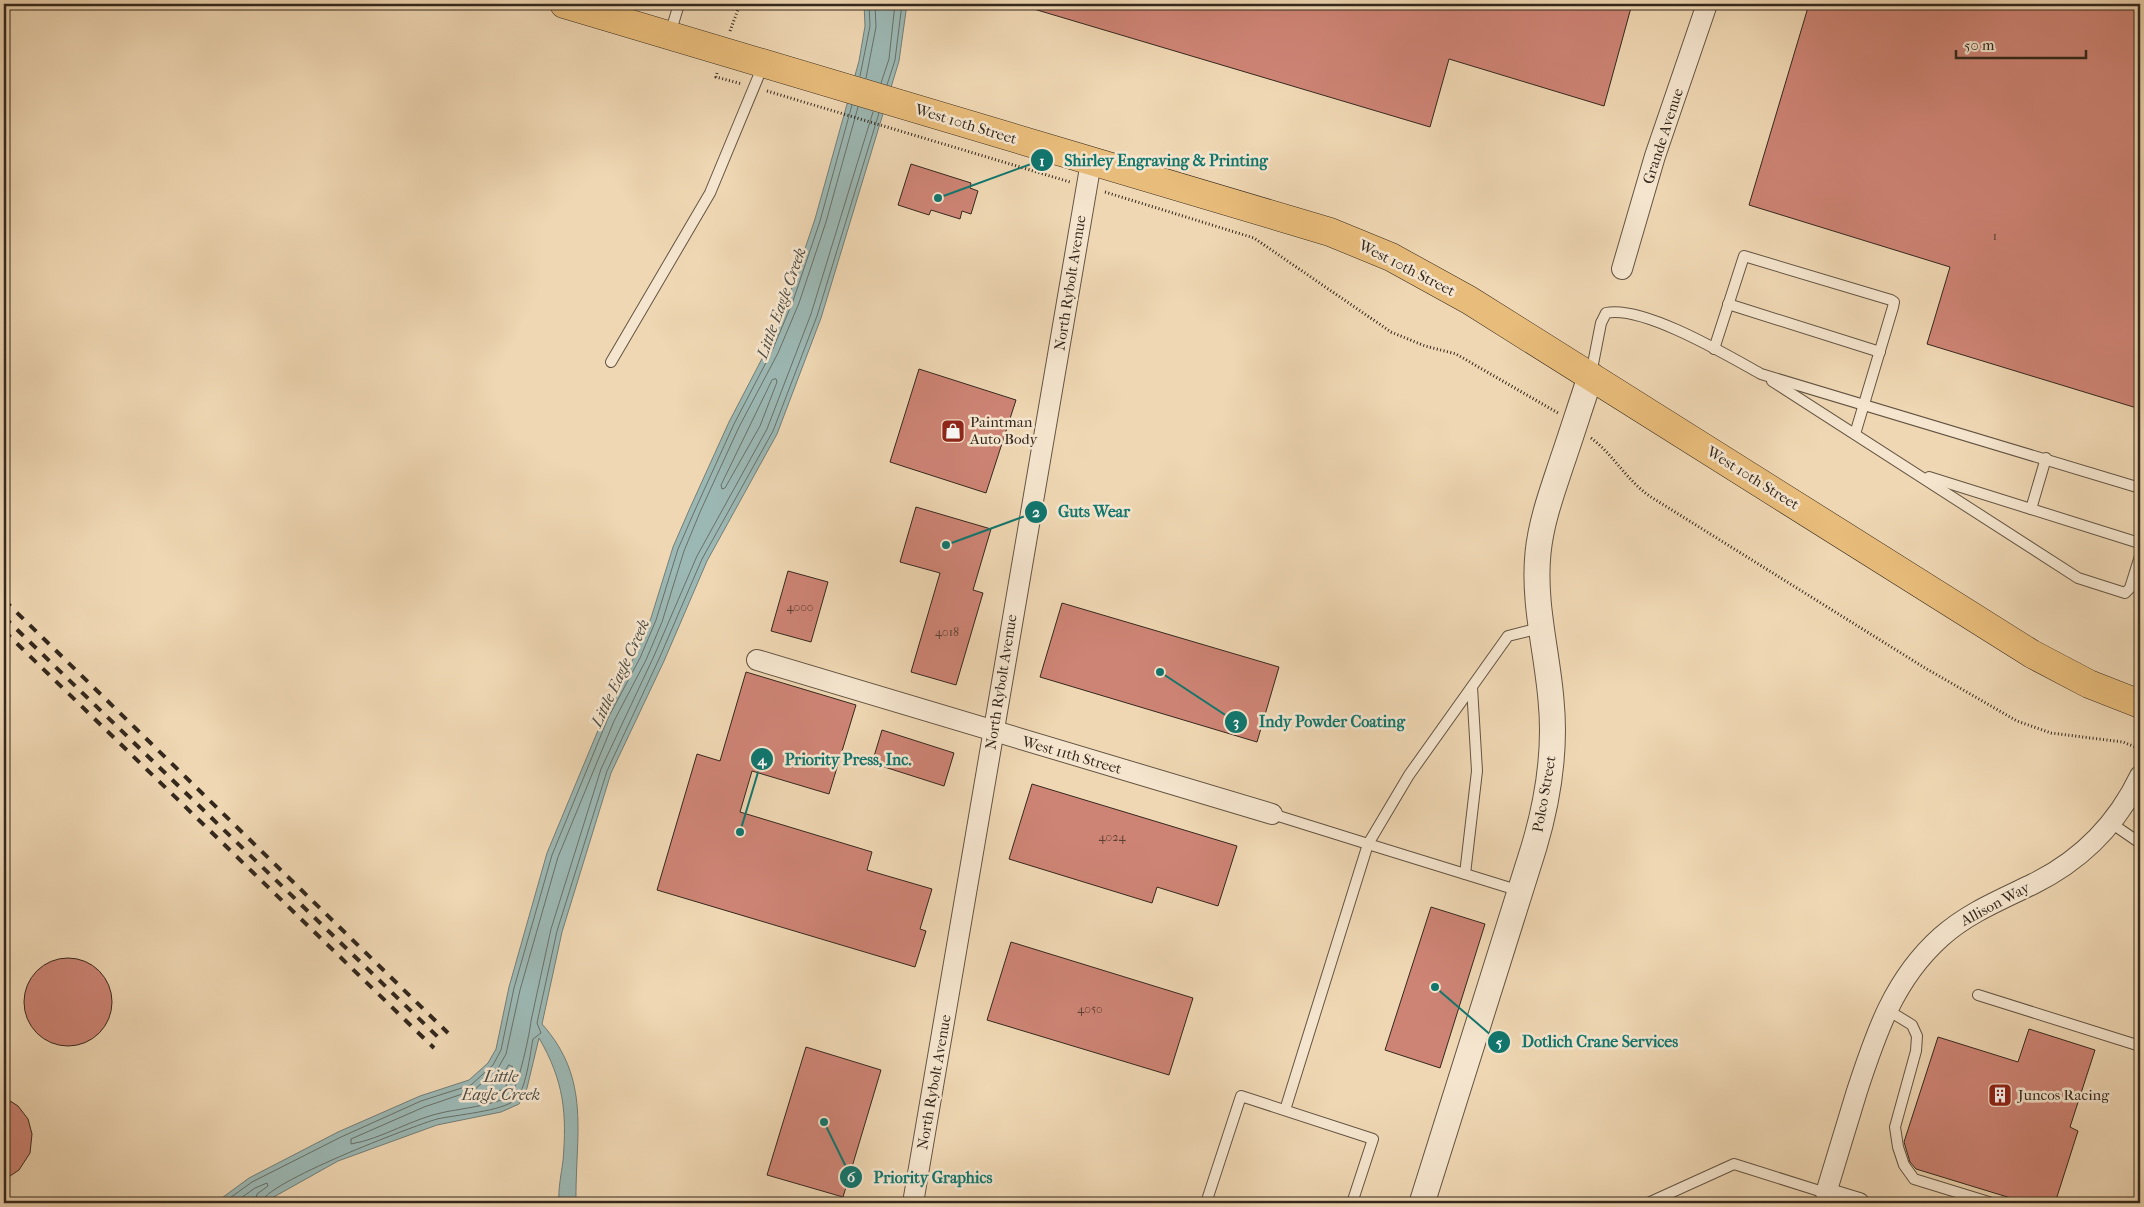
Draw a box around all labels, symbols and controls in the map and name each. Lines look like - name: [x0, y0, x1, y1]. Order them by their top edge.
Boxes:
- scale bar: [1956, 28, 2086, 60]
- text: 50 m: [1964, 36, 1995, 54]
- street label: Grande Avenue: [1639, 85, 1687, 186]
- street label: West 10th Street: [912, 100, 1020, 148]
- callout: Shirley Engraving & Printing: [1029, 145, 1278, 176]
- text: Shirley Engraving & Printing: [1064, 151, 1268, 171]
- text: 1: [1039, 152, 1045, 170]
- street label: North Rybolt Avenue: [1050, 213, 1090, 352]
- house number: 1: [1993, 229, 1997, 243]
- street label: West 10th Street: [1355, 236, 1459, 300]
- water label: Little Eagle Creek: [752, 245, 810, 362]
- place label: Paintman Auto Body: [969, 413, 1039, 448]
- shop icon: Paintman Auto Body: [940, 418, 966, 444]
- street label: West 10th Street: [1703, 442, 1803, 514]
- callout: Guts Wear: [1023, 496, 1140, 527]
- text: Guts Wear: [1058, 502, 1131, 521]
- text: 2: [1032, 503, 1040, 521]
- house number: 4000: [787, 600, 813, 614]
- street label: North Rybolt Avenue: [981, 612, 1021, 751]
- water label: Little Eagle Creek: [586, 616, 653, 731]
- house number: 4018: [935, 625, 959, 639]
- callout: Indy Powder Coating: [1224, 706, 1415, 737]
- text: Indy Powder Coating: [1259, 712, 1405, 732]
- text: 3: [1233, 713, 1239, 731]
- street label: West 11th Street: [1019, 732, 1124, 778]
- callout: Priority Press, Inc.: [749, 744, 921, 775]
- text: Priority Press, Inc.: [785, 750, 911, 770]
- text: 4: [757, 751, 768, 769]
- street label: Polco Street: [1528, 754, 1560, 834]
- house number: 4024: [1099, 830, 1126, 844]
- street label: Allison Way: [1956, 878, 2034, 930]
- house number: 4050: [1077, 1002, 1103, 1016]
- street label: North Rybolt Avenue: [913, 1013, 955, 1151]
- callout: Dotlich Crane Services: [1487, 1026, 1688, 1057]
- text: Dotlich Crane Services: [1522, 1032, 1678, 1051]
- text: 5: [1496, 1033, 1503, 1051]
- water label: Little Eagle Creek: [461, 1067, 540, 1104]
- building icon: Juncos Racing: [1987, 1082, 2013, 1108]
- place label: Juncos Racing: [2017, 1086, 2110, 1104]
- callout: Priority Graphics: [838, 1161, 1002, 1192]
- text: 6: [847, 1168, 856, 1186]
- text: Priority Graphics: [874, 1168, 992, 1188]

